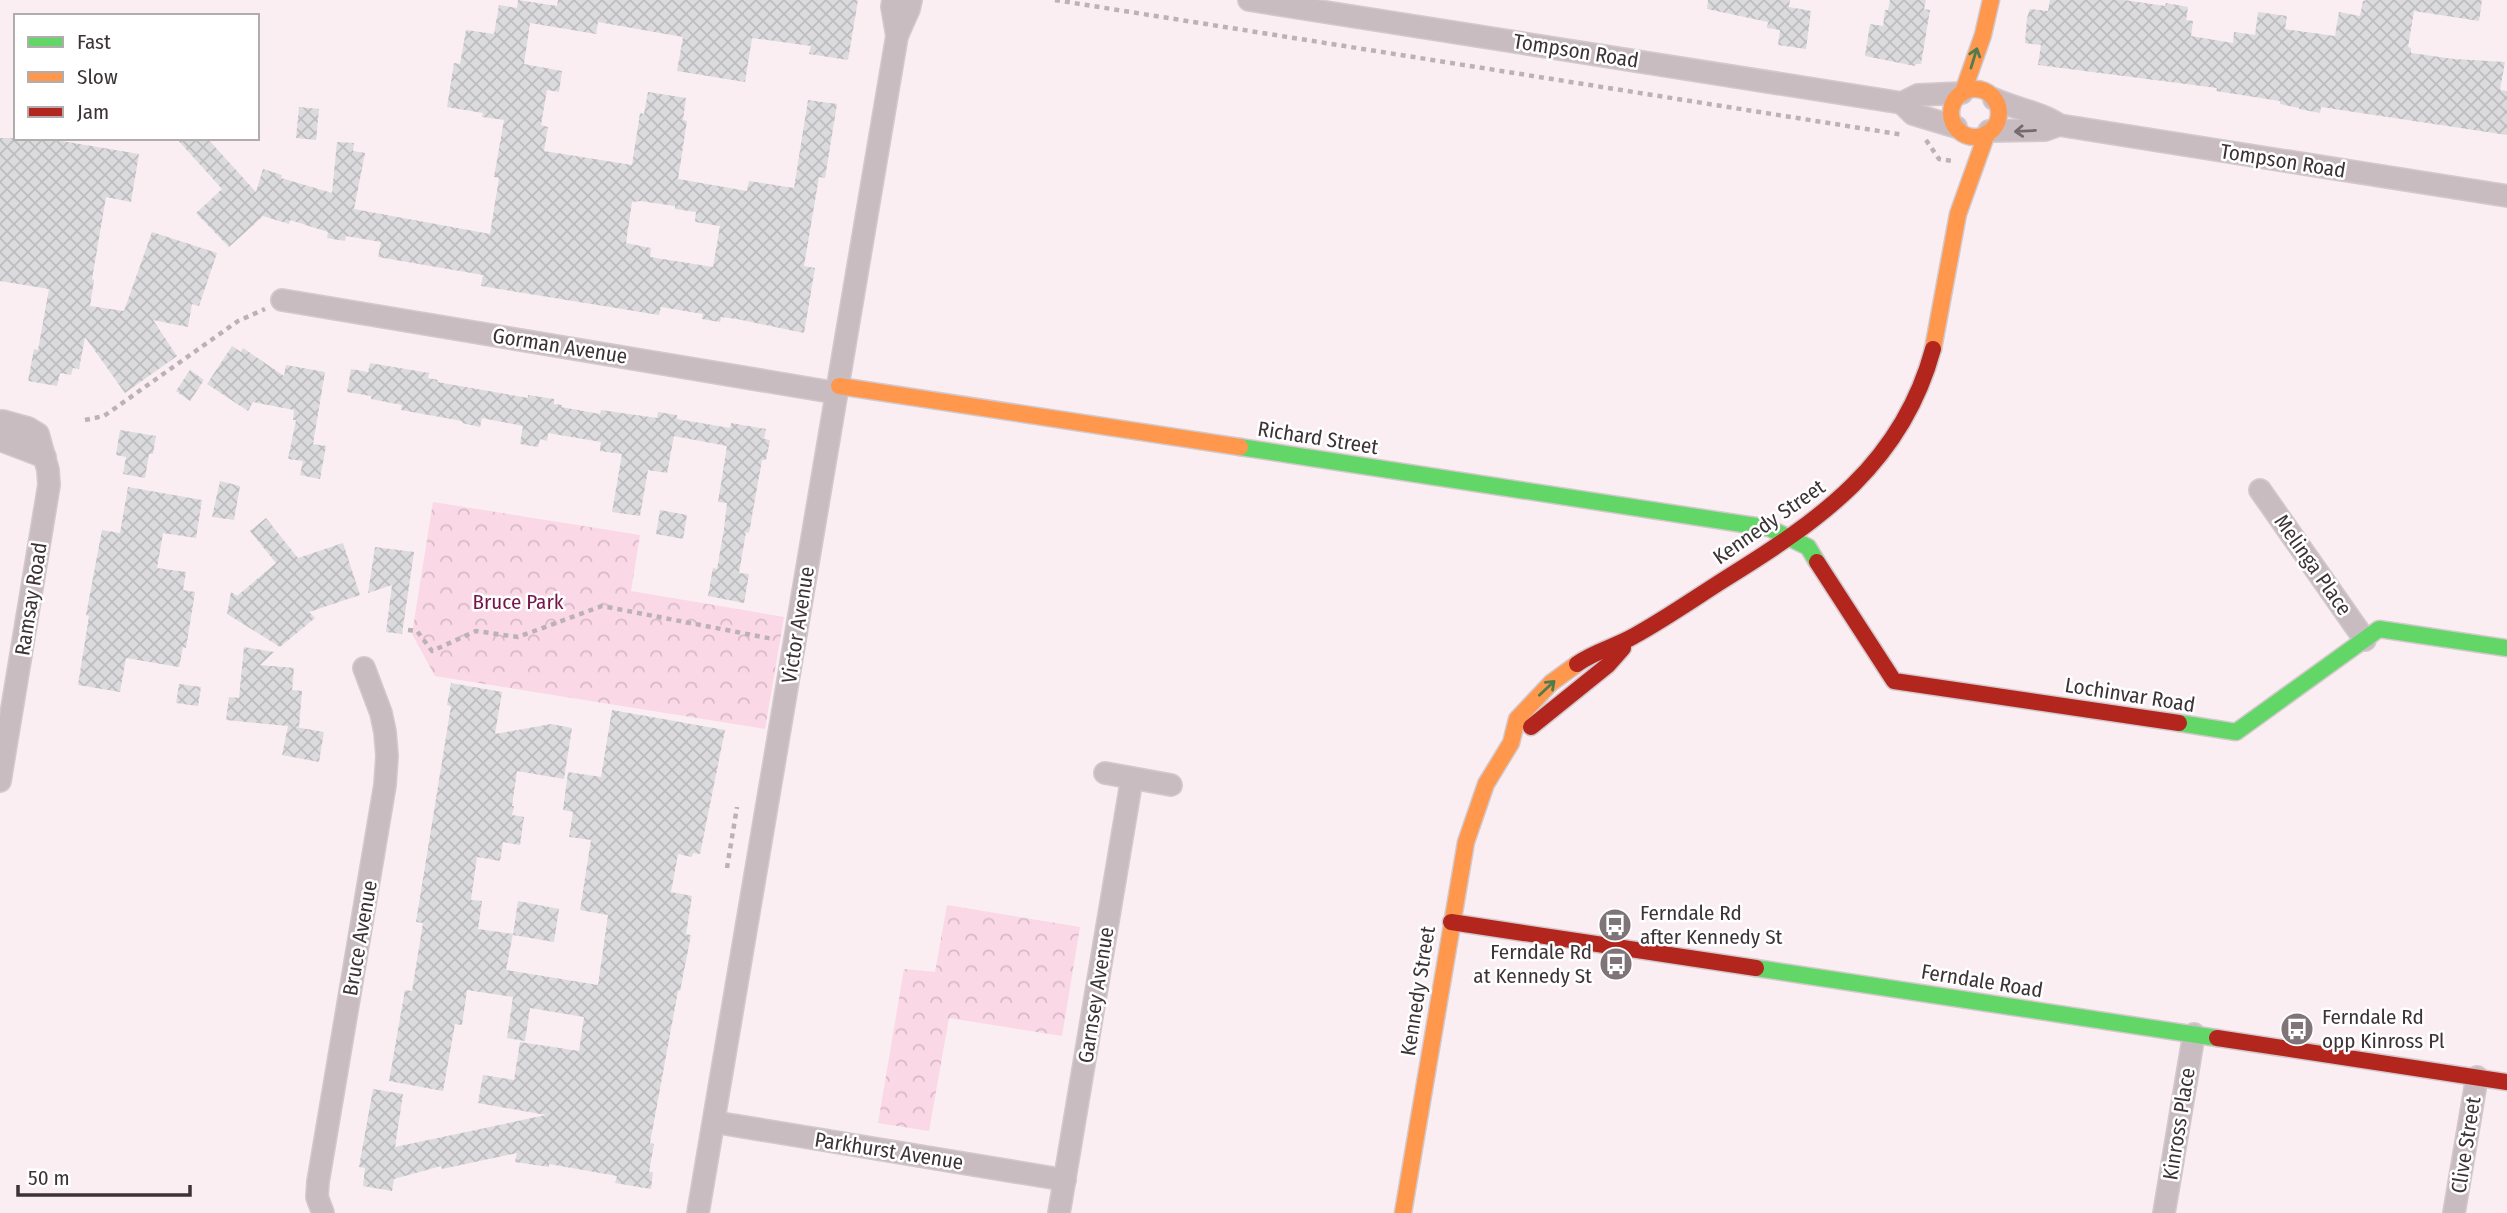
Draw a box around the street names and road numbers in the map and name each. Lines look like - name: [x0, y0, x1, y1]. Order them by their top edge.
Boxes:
- street label: Tompson Road: [1512, 28, 1640, 74]
- street label: Tompson Road: [2219, 138, 2347, 184]
- street label: Gorman Avenue: [491, 323, 629, 369]
- street label: Richard Street: [1256, 416, 1380, 460]
- street label: Kennedy Street: [1708, 474, 1830, 570]
- street label: Melinga Place: [2269, 509, 2357, 621]
- street label: Ramsay Road: [9, 541, 53, 657]
- street label: Victor Avenue: [776, 565, 820, 685]
- street label: Lochinvar Road: [2063, 672, 2197, 718]
- street label: Bruce Avenue: [337, 878, 383, 998]
- street label: Kennedy Street: [1395, 924, 1441, 1058]
- street label: Garnsey Avenue: [1072, 925, 1120, 1065]
- street label: Ferndale Road: [1919, 959, 2045, 1003]
- street label: Kinross Place: [2157, 1066, 2201, 1182]
- street label: Clive Street: [2446, 1095, 2486, 1195]
- street label: Parkhurst Avenue: [813, 1126, 965, 1176]

